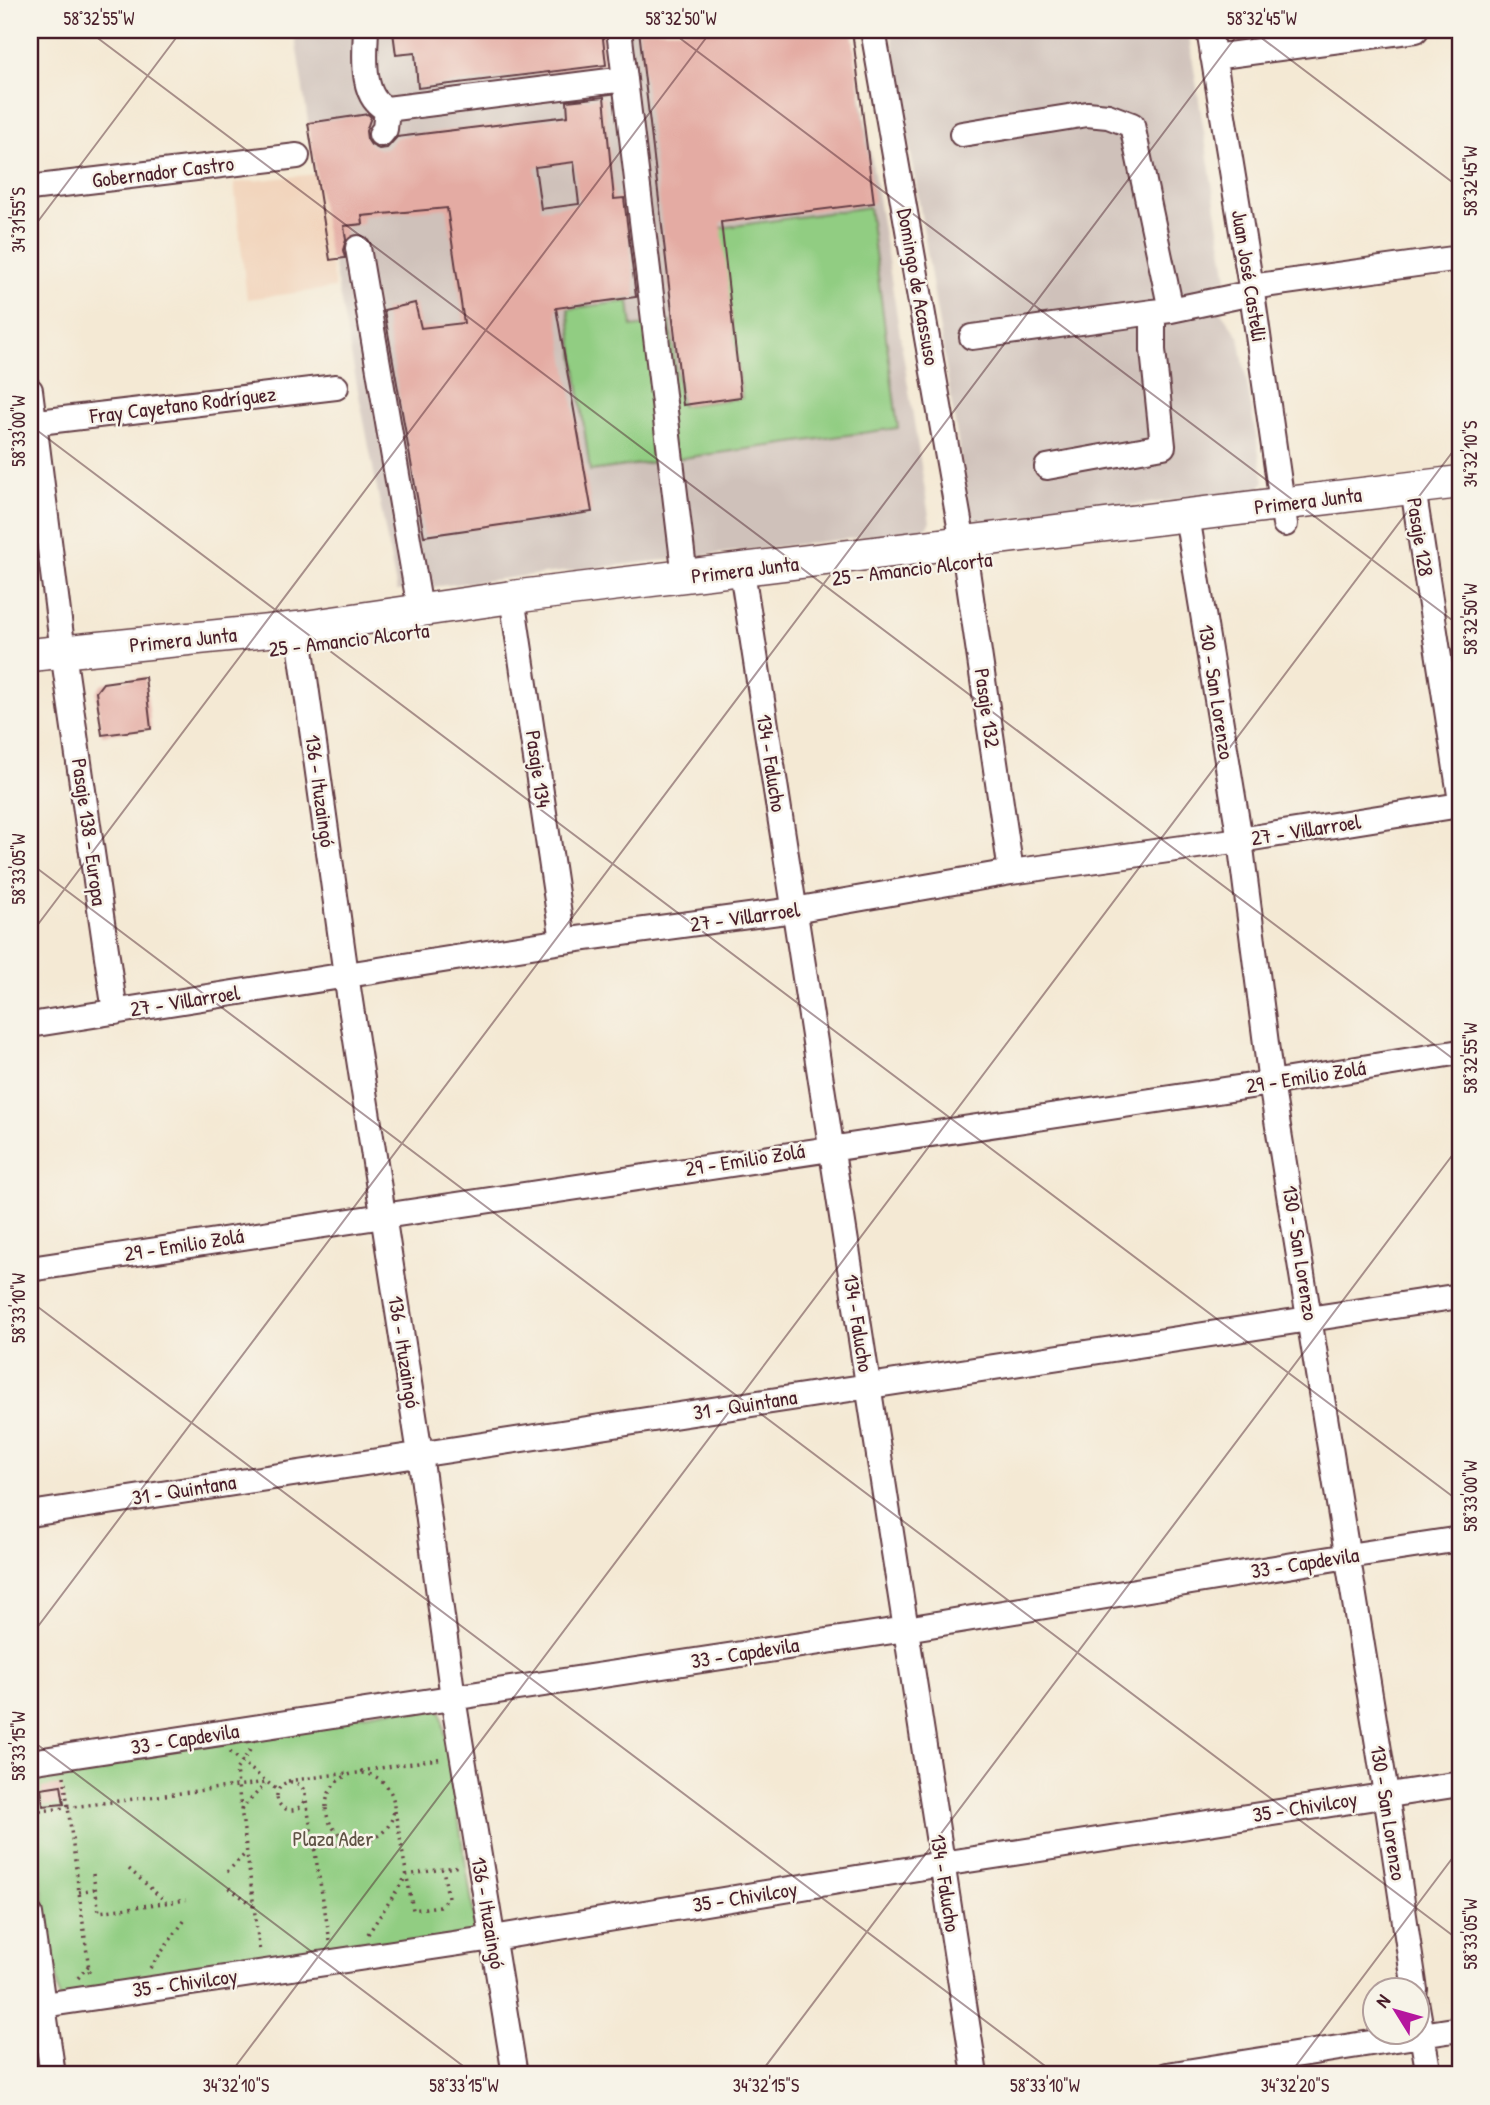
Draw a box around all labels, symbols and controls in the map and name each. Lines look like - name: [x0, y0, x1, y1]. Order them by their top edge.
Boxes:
- text: 58°32'55"W: [64, 6, 134, 31]
- text: 58°32'50"W: [645, 6, 717, 31]
- text: 58°32'45"W: [1227, 6, 1297, 31]
- text: 58°32'45"W: [1458, 146, 1483, 216]
- street label: Gobernador Castro: [90, 148, 235, 195]
- text: 34°31'55"S: [6, 187, 31, 253]
- street label: Domingo de Acassuso: [890, 206, 947, 368]
- street label: Juan José Castelli: [1225, 208, 1274, 344]
- street label: Fray Cayetano Rodríguez: [87, 379, 278, 430]
- text: 58°33'00"W: [6, 395, 31, 467]
- text: 34°32'10"S: [1458, 421, 1483, 487]
- street label: Primera Junta: [1253, 480, 1363, 521]
- street label: Pasaje 128: [1400, 495, 1441, 578]
- street label: 25 - Amancio Alcorta: [830, 544, 994, 593]
- street label: Primera Junta: [690, 549, 800, 590]
- text: 58°32'50"W: [1458, 583, 1483, 655]
- street label: 25 - Amancio Alcorta: [267, 615, 431, 664]
- street label: Primera Junta: [128, 619, 238, 660]
- street label: 130 - San Lorenzo: [1192, 622, 1241, 762]
- street label: Pasaje 132: [968, 666, 1007, 750]
- street label: 134 - Falucho: [749, 712, 794, 814]
- street label: Pasaje 134: [519, 728, 558, 810]
- street label: 136 - Ituzaingó: [298, 733, 343, 849]
- street label: Pasaje 138 - Europa: [65, 756, 114, 907]
- street label: 27 - Villarroel: [1249, 806, 1363, 852]
- text: 58°33'05"W: [6, 834, 31, 904]
- street label: 27 - Villarroel: [688, 894, 802, 939]
- street label: 27 - Villarroel: [128, 977, 242, 1023]
- text: 58°32'55"W: [1458, 1023, 1483, 1093]
- street label: 29 - Emilio Zolá: [1244, 1053, 1368, 1100]
- street label: 29 - Emilio Zolá: [683, 1136, 807, 1183]
- street label: 130 - San Lorenzo: [1276, 1183, 1325, 1323]
- street label: 29 - Emilio Zolá: [122, 1221, 246, 1268]
- street label: 134 - Falucho: [836, 1272, 881, 1374]
- text: 58°33'10"W: [6, 1273, 31, 1343]
- street label: 136 - Ituzaingó: [381, 1294, 428, 1410]
- street label: 31 - Quintana: [691, 1382, 799, 1427]
- text: 58°33'00"W: [1458, 1460, 1483, 1532]
- street label: 31 - Quintana: [130, 1467, 238, 1512]
- street label: 33 - Capdevila: [1249, 1540, 1361, 1585]
- street label: 33 - Capdevila: [689, 1630, 801, 1675]
- text: 58°33'15"W: [6, 1711, 31, 1781]
- street label: 33 - Capdevila: [129, 1716, 241, 1761]
- street label: 130 - San Lorenzo: [1364, 1743, 1413, 1883]
- street label: 35 - Chivilcoy: [1250, 1784, 1359, 1829]
- park label: Plaza Ader: [293, 1824, 373, 1853]
- street label: 134 - Falucho: [923, 1832, 968, 1934]
- street label: 136 - Ituzaingó: [464, 1855, 513, 1971]
- street label: 35 - Chivilcoy: [690, 1874, 799, 1919]
- text: 58°33'05"W: [1458, 1899, 1483, 1969]
- street label: 35 - Chivilcoy: [131, 1961, 239, 2004]
- north arrow: [1360, 1976, 1430, 2046]
- text: N: [1369, 1989, 1396, 2013]
- text: 34°32'10"S: [203, 2073, 269, 2098]
- text: 58°33'15"W: [429, 2073, 499, 2098]
- text: 34°32'15"S: [733, 2073, 799, 2098]
- text: 58°33'10"W: [1010, 2073, 1080, 2098]
- text: 34°32'20"S: [1261, 2073, 1329, 2098]

